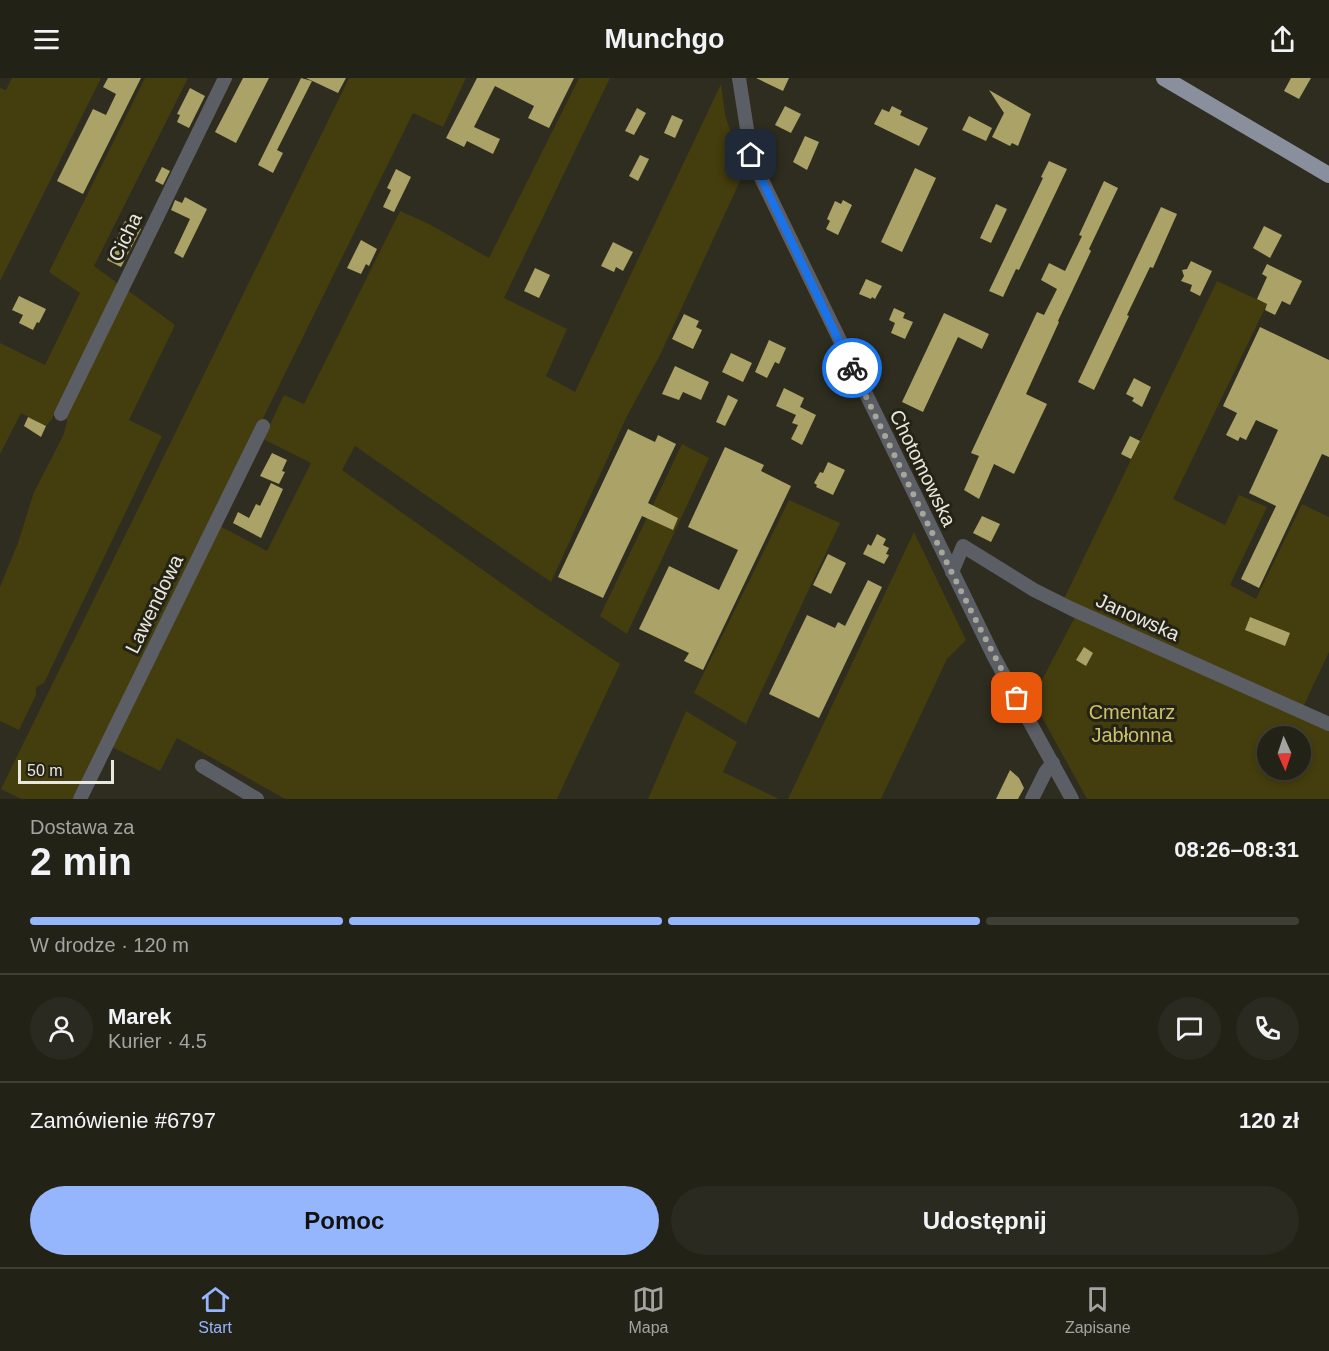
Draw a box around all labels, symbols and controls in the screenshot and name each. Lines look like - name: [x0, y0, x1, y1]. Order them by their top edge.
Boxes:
- icon: menu: [30, 23, 63, 56]
- icon: share: [1266, 23, 1299, 56]
- text: Munchgo: [605, 24, 724, 54]
- pin: [725, 129, 776, 180]
- icon: home: [734, 138, 767, 171]
- street label: Cicha: [104, 208, 146, 265]
- courier: [822, 338, 882, 398]
- icon: bike: [836, 352, 869, 385]
- street label: Chotomowska: [885, 406, 961, 531]
- street label: Lawendowa: [121, 550, 188, 657]
- street label: Janowska: [1093, 589, 1184, 645]
- pin: [991, 672, 1042, 723]
- icon: bag: [1000, 681, 1033, 714]
- park label: Cmentarz Jabłonna: [1089, 701, 1175, 746]
- north arrow: [1257, 726, 1311, 780]
- map controls: [1257, 726, 1311, 780]
- scale bar: [18, 757, 114, 784]
- text: 50 m: [27, 762, 63, 779]
- text: Dostawa za: [30, 816, 135, 838]
- text: 08:26–08:31: [1174, 837, 1299, 862]
- text: 2 min: [30, 840, 132, 883]
- text: W drodze · 120 m: [30, 934, 189, 956]
- button: person: [30, 997, 93, 1060]
- button: chat: [1158, 997, 1221, 1060]
- button: phone: [1236, 997, 1299, 1060]
- text: Marek: [108, 1004, 172, 1029]
- text: Kurier · 4.5: [108, 1030, 207, 1052]
- text: Zamówienie #6797: [30, 1108, 216, 1133]
- text: 120 zł: [1239, 1108, 1299, 1133]
- button: Pomoc: [30, 1186, 659, 1255]
- button: Udostępnij: [671, 1186, 1299, 1255]
- tab: Start: [198, 1283, 232, 1337]
- tab: Mapa: [628, 1283, 668, 1337]
- tab: Zapisane: [1065, 1283, 1131, 1337]

